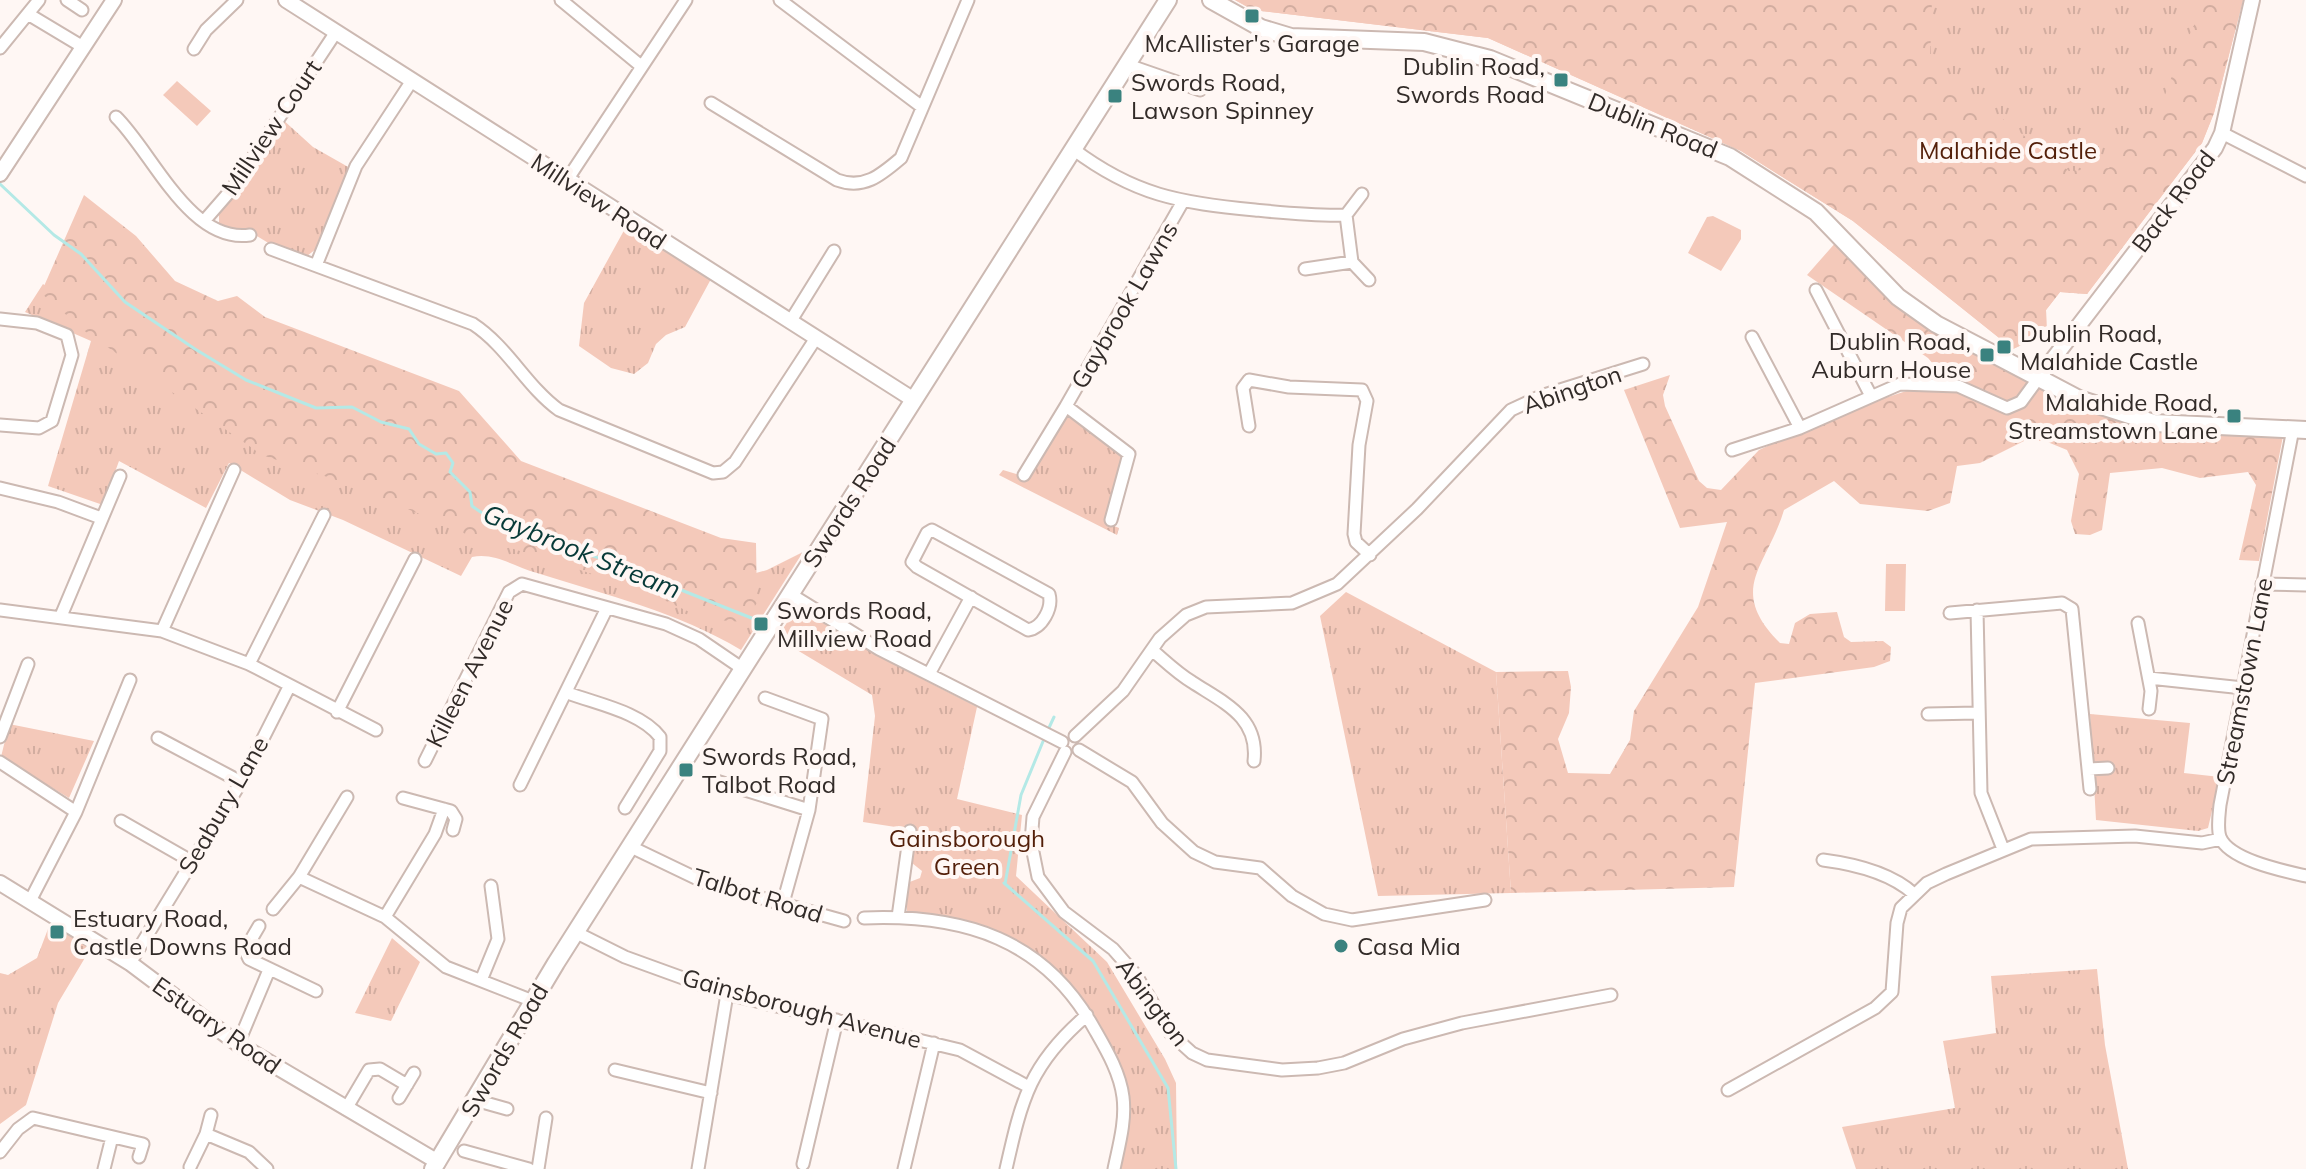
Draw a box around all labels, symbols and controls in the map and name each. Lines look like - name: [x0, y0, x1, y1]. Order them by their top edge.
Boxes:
- marker: McAllister's Garage: [1243, 7, 1261, 25]
- place label: McAllister's Garage: [1144, 28, 1360, 58]
- place label: Dublin Road, Swords Road: [1396, 51, 1545, 109]
- street label: Millview Court: [215, 53, 327, 201]
- place label: Swords Road, Lawson Spinney: [1131, 67, 1314, 125]
- marker: Dublin Road, Swords Road: [1552, 71, 1570, 89]
- street label: Dublin Road: [1584, 85, 1722, 165]
- marker: Swords Road, Lawson Spinney: [1106, 87, 1124, 105]
- park label: Malahide Castle: [1919, 135, 2097, 165]
- street label: Back Road: [2125, 144, 2221, 258]
- street label: Millview Road: [526, 146, 672, 256]
- street label: Gaybrook Lawns: [1064, 216, 1184, 394]
- place label: Dublin Road, Malahide Castle: [2020, 318, 2198, 376]
- place label: Dublin Road, Auburn House: [1811, 326, 1971, 384]
- marker: Dublin Road, Malahide Castle: [1995, 338, 2013, 356]
- marker: Dublin Road, Auburn House: [1978, 346, 1996, 364]
- street label: Abington: [1519, 358, 1625, 420]
- place label: Malahide Road, Streamstown Lane: [2008, 387, 2218, 445]
- marker: Malahide Road, Streamstown Lane: [2225, 407, 2243, 425]
- street label: Swords Road: [796, 431, 902, 573]
- water label: Gaybrook Stream: [478, 496, 686, 606]
- street label: Streamstown Lane: [2209, 575, 2279, 787]
- street label: Killeen Avenue: [419, 594, 519, 752]
- place label: Swords Road, Millview Road: [777, 595, 932, 653]
- marker: Swords Road, Millview Road: [752, 615, 770, 633]
- street label: Seabury Lane: [172, 731, 274, 879]
- place label: Swords Road, Talbot Road: [702, 741, 857, 799]
- marker: Swords Road, Talbot Road: [677, 761, 695, 779]
- park label: Gainsborough Green: [889, 823, 1045, 881]
- street label: Talbot Road: [689, 861, 827, 929]
- place label: Estuary Road, Castle Downs Road: [73, 903, 292, 961]
- marker: Estuary Road, Castle Downs Road: [48, 923, 66, 941]
- place label: Casa Mia: [1357, 931, 1461, 961]
- marker: Casa Mia: [1332, 937, 1350, 955]
- street label: Abington: [1110, 952, 1196, 1052]
- street label: Gainsborough Avenue: [679, 962, 925, 1054]
- street label: Estuary Road: [147, 970, 287, 1080]
- street label: Swords Road: [454, 978, 554, 1122]

